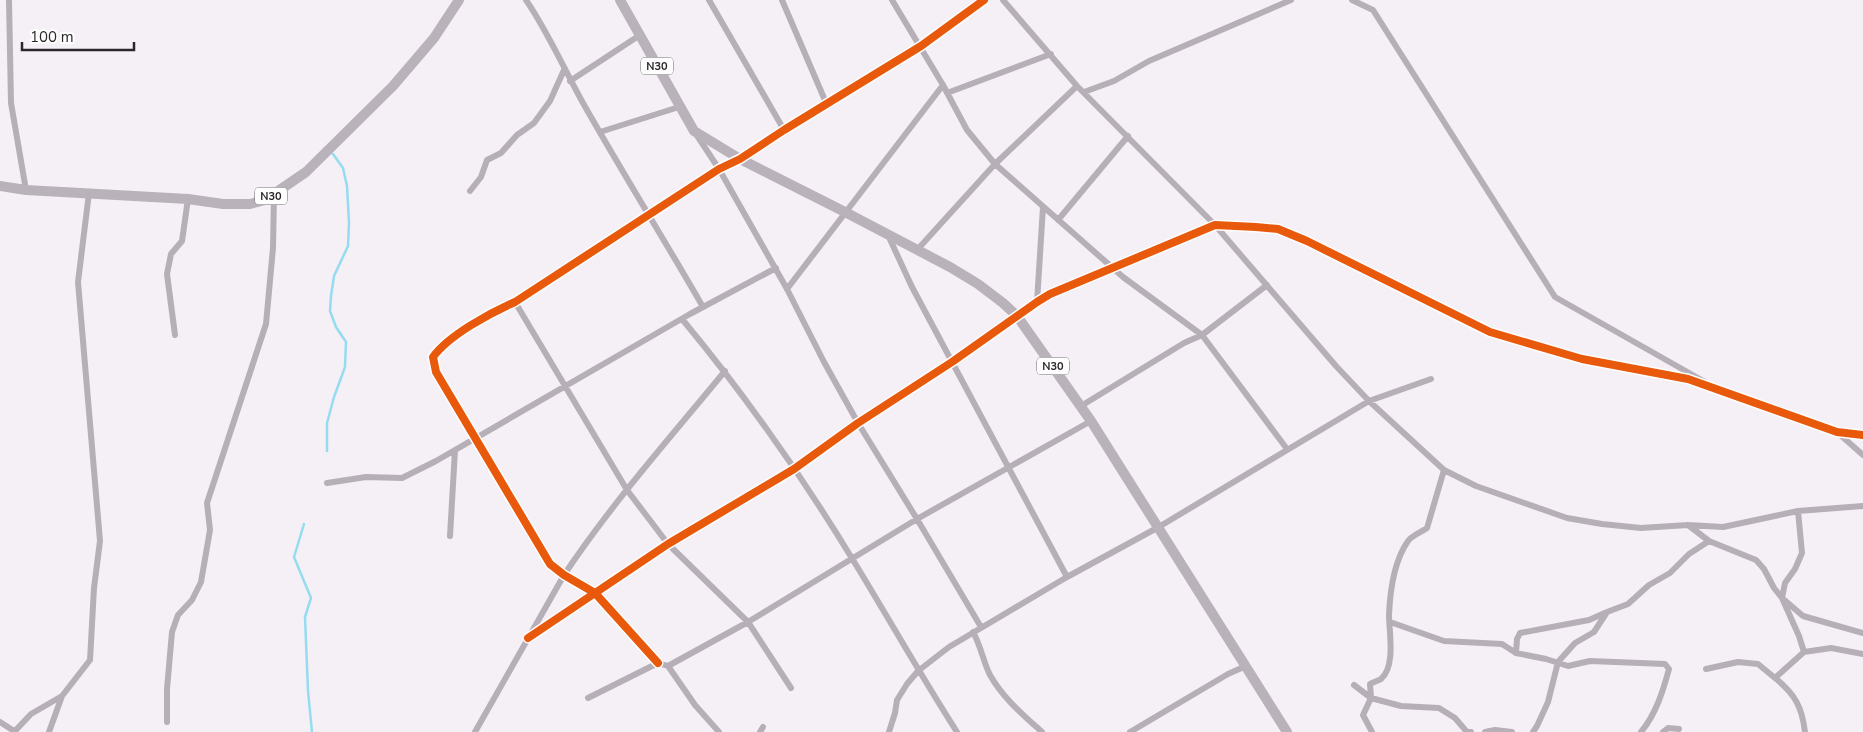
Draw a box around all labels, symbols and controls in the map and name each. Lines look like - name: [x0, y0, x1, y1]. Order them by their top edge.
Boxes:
- scale bar: [22, 20, 135, 52]
- text: 100 m: [30, 27, 74, 47]
- road number: N30: [641, 58, 673, 74]
- road number: N30: [255, 188, 287, 205]
- road number: N30: [1037, 358, 1069, 374]

